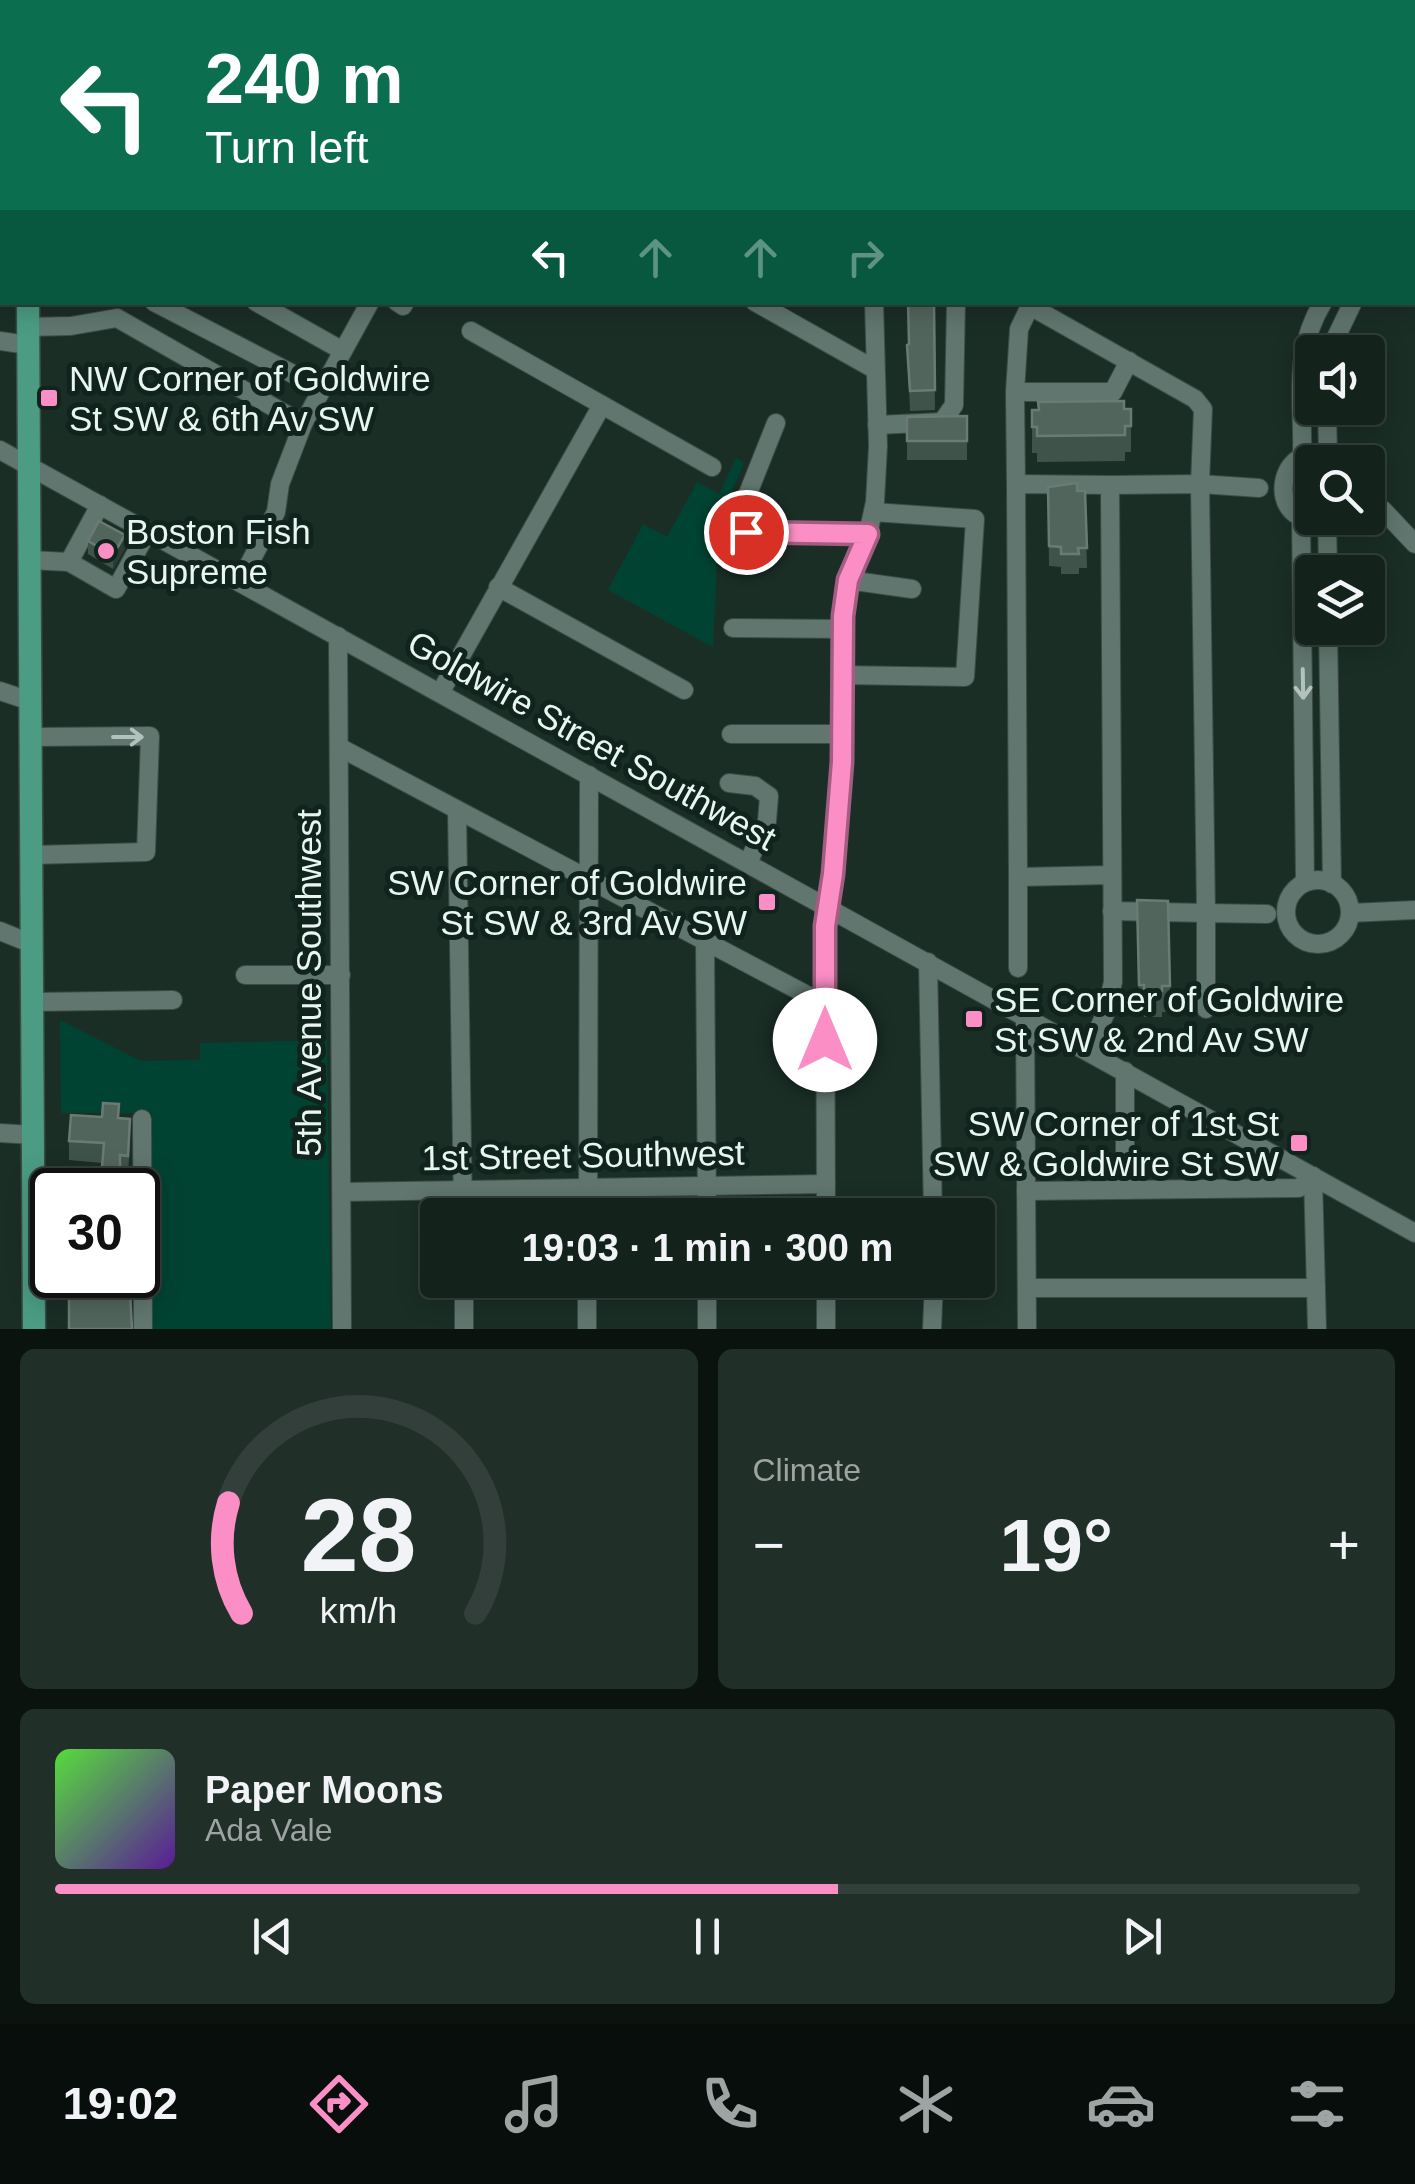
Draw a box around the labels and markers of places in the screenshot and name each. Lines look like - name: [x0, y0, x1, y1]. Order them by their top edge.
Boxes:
- place label: NW Corner of Goldwire St SW & 6th Av SW: [69, 359, 431, 438]
- marker: NW Corner of Goldwire St SW & 6th Av SW: [38, 387, 60, 409]
- pin: [704, 490, 789, 575]
- place label: Boston Fish Supreme: [126, 512, 311, 591]
- marker: Boston Fish Supreme: [95, 540, 117, 562]
- place label: SW Corner of Goldwire St SW & 3rd Av SW: [387, 863, 747, 942]
- marker: SW Corner of Goldwire St SW & 3rd Av SW: [756, 891, 778, 913]
- place label: SE Corner of Goldwire St SW & 2nd Av SW: [994, 980, 1344, 1059]
- marker: SE Corner of Goldwire St SW & 2nd Av SW: [963, 1008, 985, 1030]
- place label: SW Corner of 1st St SW & Goldwire St SW: [933, 1104, 1279, 1183]
- marker: SW Corner of 1st St SW & Goldwire St SW: [1288, 1132, 1310, 1154]

